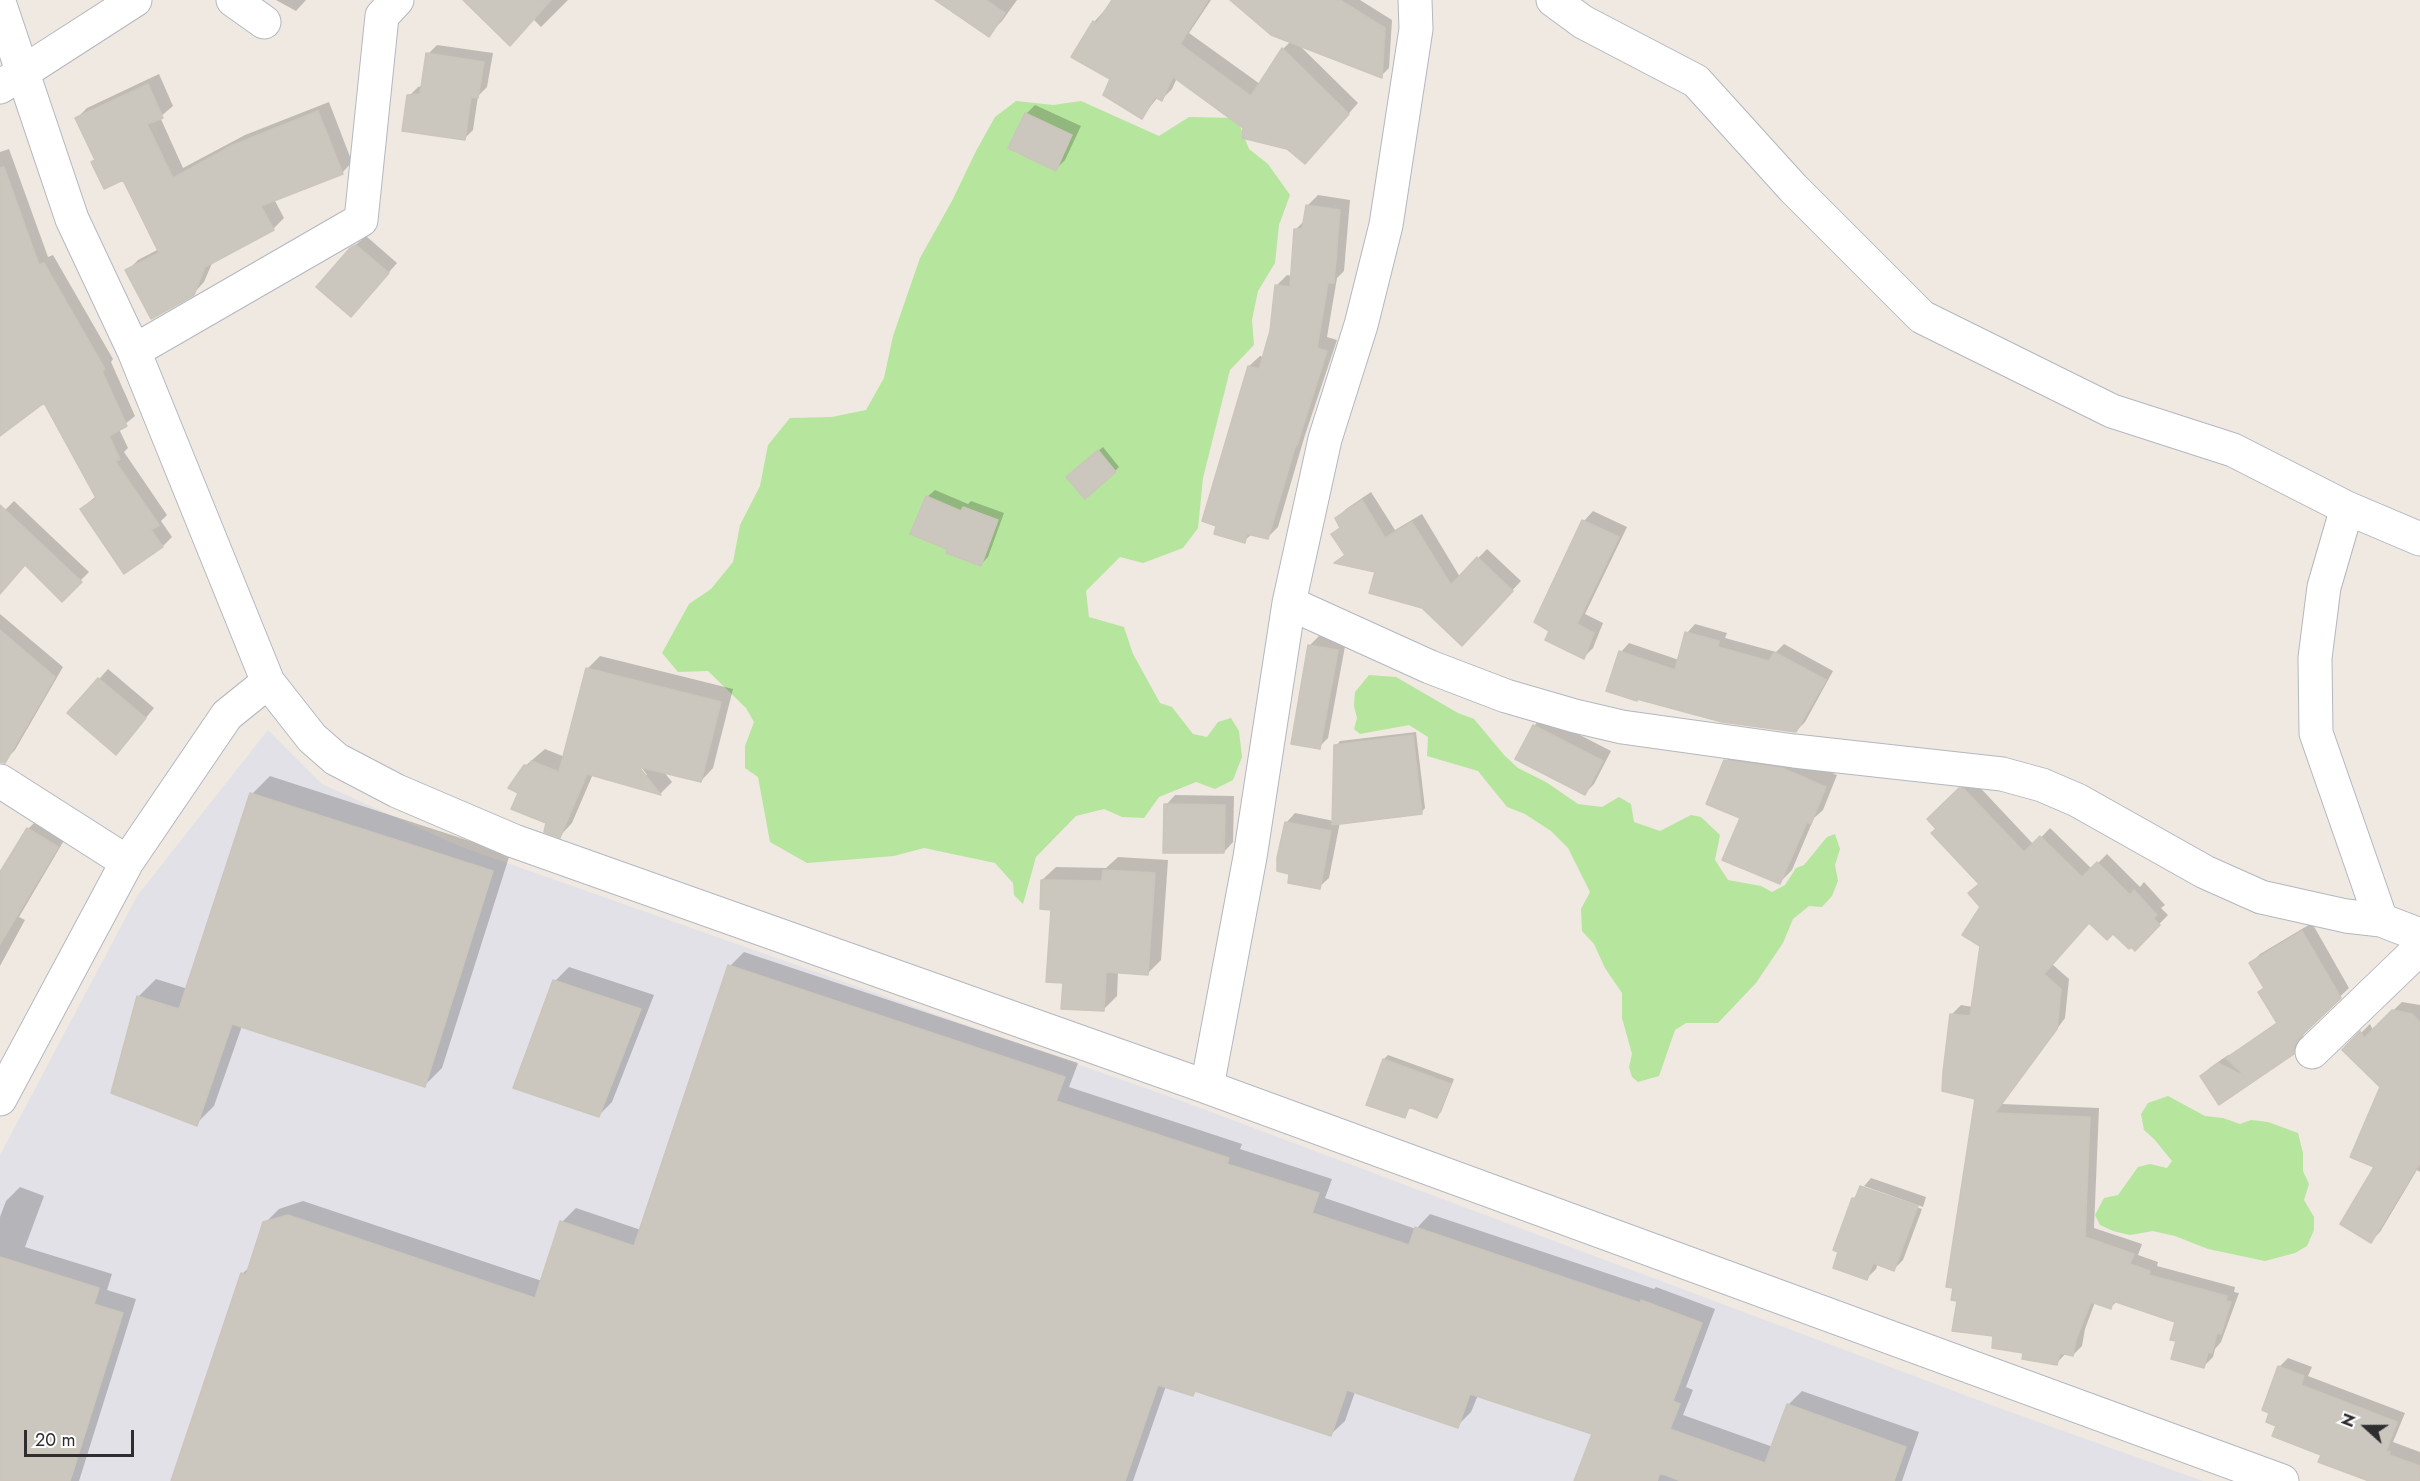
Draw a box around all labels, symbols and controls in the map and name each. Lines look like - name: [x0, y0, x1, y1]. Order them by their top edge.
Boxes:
- north arrow: [2336, 1397, 2396, 1457]
- text: N: [2336, 1410, 2362, 1430]
- scale bar: [27, 1418, 136, 1456]
- text: 20 m: [35, 1427, 75, 1453]

